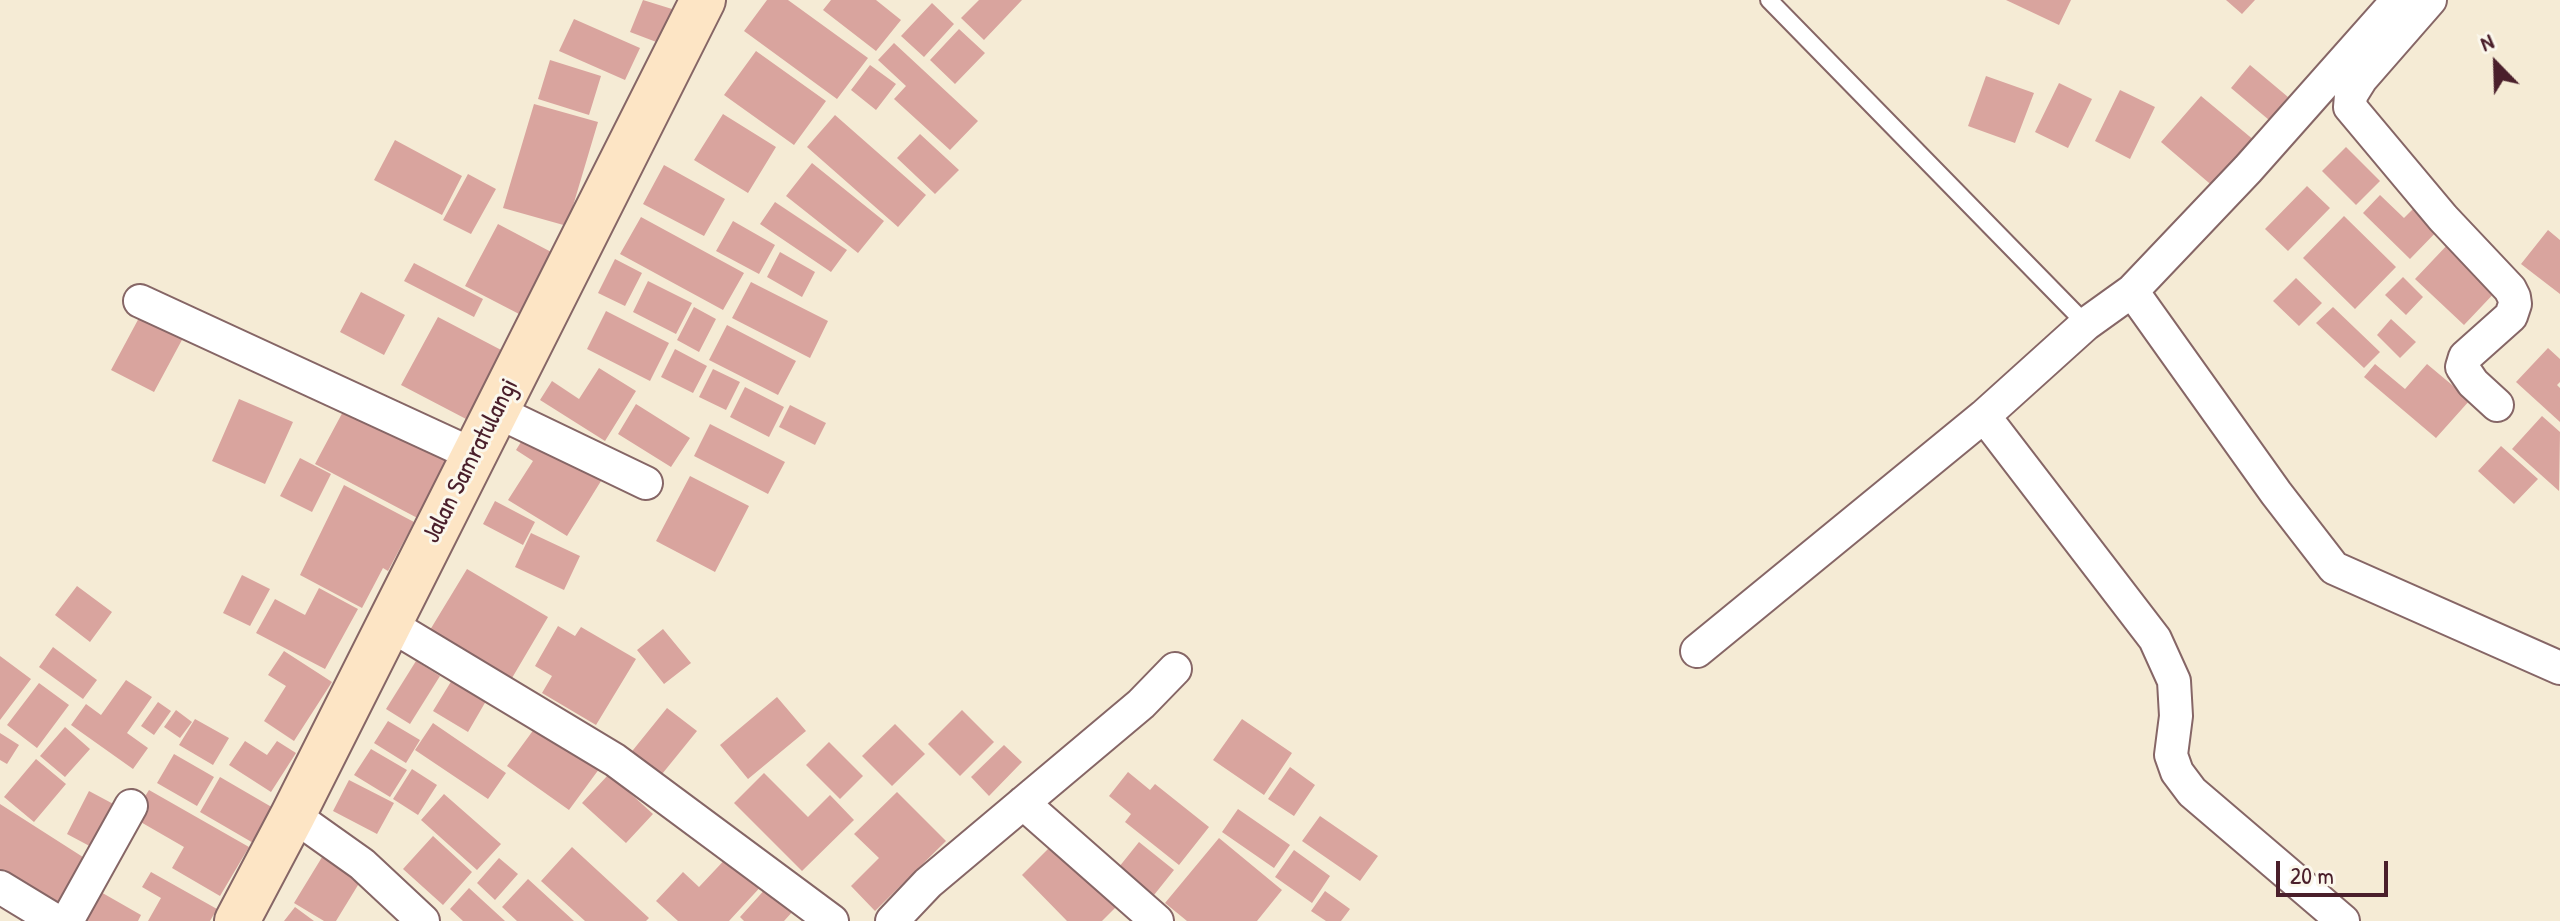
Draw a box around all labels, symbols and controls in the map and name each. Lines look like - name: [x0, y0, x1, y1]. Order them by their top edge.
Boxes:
- north arrow: [2456, 24, 2536, 104]
- text: N: [2475, 26, 2498, 58]
- street label: Jalan Samratulangi: [416, 374, 526, 548]
- scale bar: [2280, 845, 2392, 895]
- text: 20 m: [2290, 859, 2334, 891]

